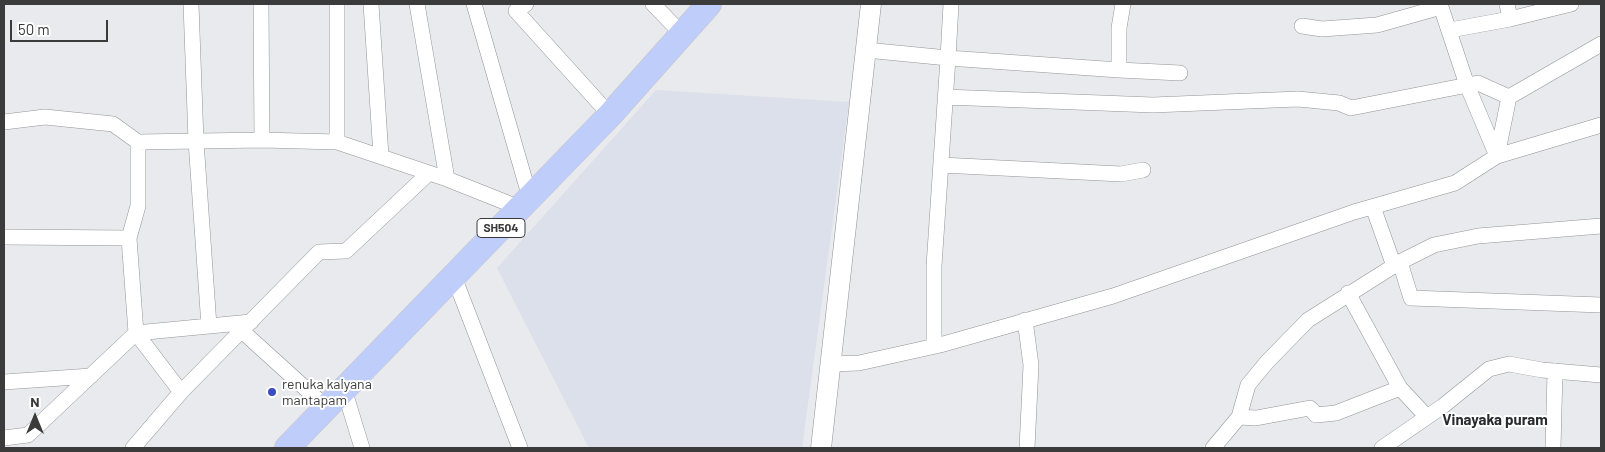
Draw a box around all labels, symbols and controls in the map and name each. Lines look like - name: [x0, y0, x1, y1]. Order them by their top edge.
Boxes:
- scale bar: [12, 10, 110, 42]
- text: 50 m: [18, 20, 50, 38]
- road number: SH504: [477, 218, 525, 238]
- place label: renuka kalyana mantapam: [282, 376, 372, 408]
- marker: renuka kalyana mantapam: [266, 386, 278, 398]
- north arrow: [10, 392, 60, 442]
- text: N: [30, 393, 40, 410]
- district label: Vinayaka puram: [1442, 411, 1548, 429]

